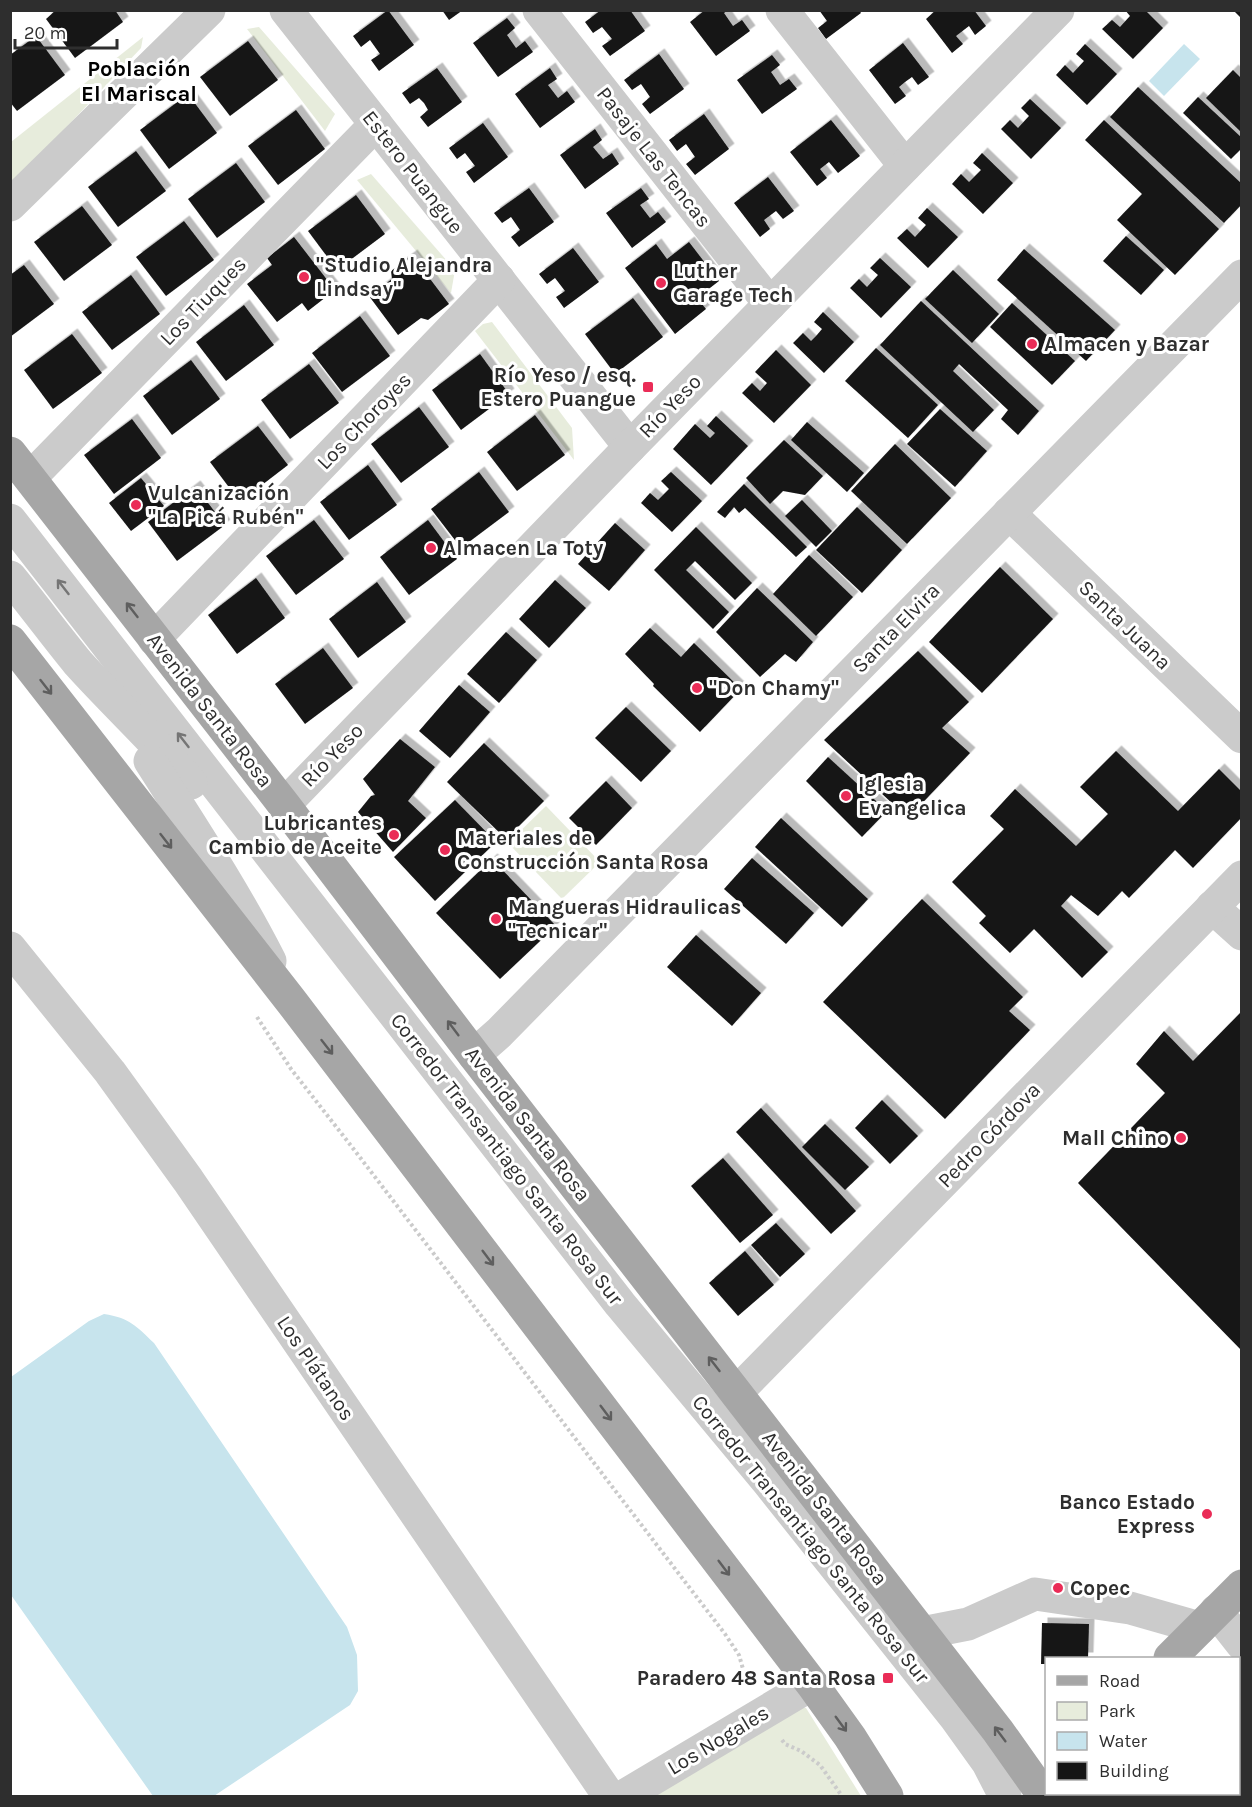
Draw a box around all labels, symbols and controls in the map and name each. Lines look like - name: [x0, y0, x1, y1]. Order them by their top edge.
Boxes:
- scale bar: [15, 12, 117, 50]
- text: 20 m: [24, 22, 66, 44]
- district label: Población El Mariscal: [81, 56, 197, 107]
- street label: Pasaje Las Tencas: [592, 82, 716, 232]
- street label: Estero Puangue: [358, 106, 468, 238]
- street label: Los Tiuques: [155, 252, 251, 350]
- place label: "Studio Alejandra Lindsay": [316, 253, 492, 301]
- place label: Luther Garage Tech: [673, 259, 793, 307]
- marker: "Studio Alejandra Lindsay": [297, 270, 311, 284]
- marker: Luther Garage Tech: [654, 276, 668, 290]
- place label: Almacen y Bazar: [1044, 332, 1210, 356]
- marker: Almacen y Bazar: [1025, 337, 1039, 351]
- place label: Río Yeso / esq. Estero Puangue: [481, 363, 636, 411]
- street label: Los Choroyes: [312, 368, 416, 474]
- street label: Río Yeso: [634, 369, 706, 443]
- marker: Río Yeso / esq. Estero Puangue: [641, 380, 655, 394]
- place label: Vulcanización "La Picá Rubén": [148, 481, 304, 529]
- marker: Vulcanización "La Picá Rubén": [129, 498, 143, 512]
- place label: Almacen La Toty: [443, 536, 604, 560]
- marker: Almacen La Toty: [424, 541, 438, 555]
- street label: Santa Juana: [1074, 575, 1176, 675]
- street label: Santa Elvira: [847, 578, 945, 678]
- one-way arrow: [56, 579, 69, 595]
- one-way arrow: [125, 602, 138, 618]
- street label: Avenida Santa Rosa: [142, 628, 278, 792]
- place label: "Don Chamy": [709, 676, 839, 700]
- one-way arrow: [40, 679, 53, 695]
- marker: "Don Chamy": [690, 681, 704, 695]
- street label: Río Yeso: [296, 718, 368, 792]
- one-way arrow: [176, 732, 189, 748]
- place label: Iglesia Evangelica: [858, 772, 967, 820]
- marker: Iglesia Evangelica: [839, 789, 853, 803]
- place label: Lubricantes Cambio de Aceite: [208, 811, 382, 859]
- place label: Materiales de Construcción Santa Rosa: [457, 826, 709, 874]
- marker: Lubricantes Cambio de Aceite: [387, 828, 401, 842]
- one-way arrow: [160, 833, 173, 849]
- marker: Materiales de Construcción Santa Rosa: [438, 843, 452, 857]
- place label: Mangueras Hidraulicas "Tecnicar": [508, 895, 741, 943]
- marker: Mangueras Hidraulicas "Tecnicar": [489, 912, 503, 926]
- street label: Corredor Transantiago Santa Rosa Sur: [386, 1009, 629, 1310]
- one-way arrow: [446, 1020, 459, 1036]
- one-way arrow: [320, 1039, 333, 1055]
- street label: Avenida Santa Rosa: [460, 1042, 596, 1206]
- street label: Pedro Córdova: [933, 1077, 1045, 1193]
- place label: Mall Chino: [1062, 1126, 1169, 1150]
- marker: Mall Chino: [1174, 1131, 1188, 1145]
- one-way arrow: [481, 1250, 494, 1266]
- street label: Los Plátanos: [272, 1311, 360, 1425]
- one-way arrow: [707, 1357, 720, 1373]
- street label: Corredor Transantiago Santa Rosa Sur: [687, 1390, 935, 1688]
- one-way arrow: [599, 1405, 612, 1421]
- street label: Avenida Santa Rosa: [757, 1426, 893, 1590]
- place label: Banco Estado Express: [1059, 1490, 1195, 1538]
- marker: Banco Estado Express: [1200, 1507, 1214, 1521]
- one-way arrow: [718, 1560, 730, 1576]
- place label: Copec: [1070, 1576, 1130, 1600]
- marker: Copec: [1051, 1581, 1065, 1595]
- legend: [1045, 1657, 1240, 1795]
- place label: Paradero 48 Santa Rosa: [637, 1666, 876, 1690]
- text: Road: [1099, 1670, 1140, 1692]
- marker: Paradero 48 Santa Rosa: [881, 1671, 895, 1685]
- street label: Los Nogales: [663, 1700, 773, 1780]
- text: Park: [1099, 1700, 1136, 1722]
- one-way arrow: [835, 1716, 847, 1732]
- one-way arrow: [994, 1727, 1006, 1743]
- text: Water: [1099, 1730, 1147, 1752]
- text: Building: [1099, 1760, 1169, 1782]

